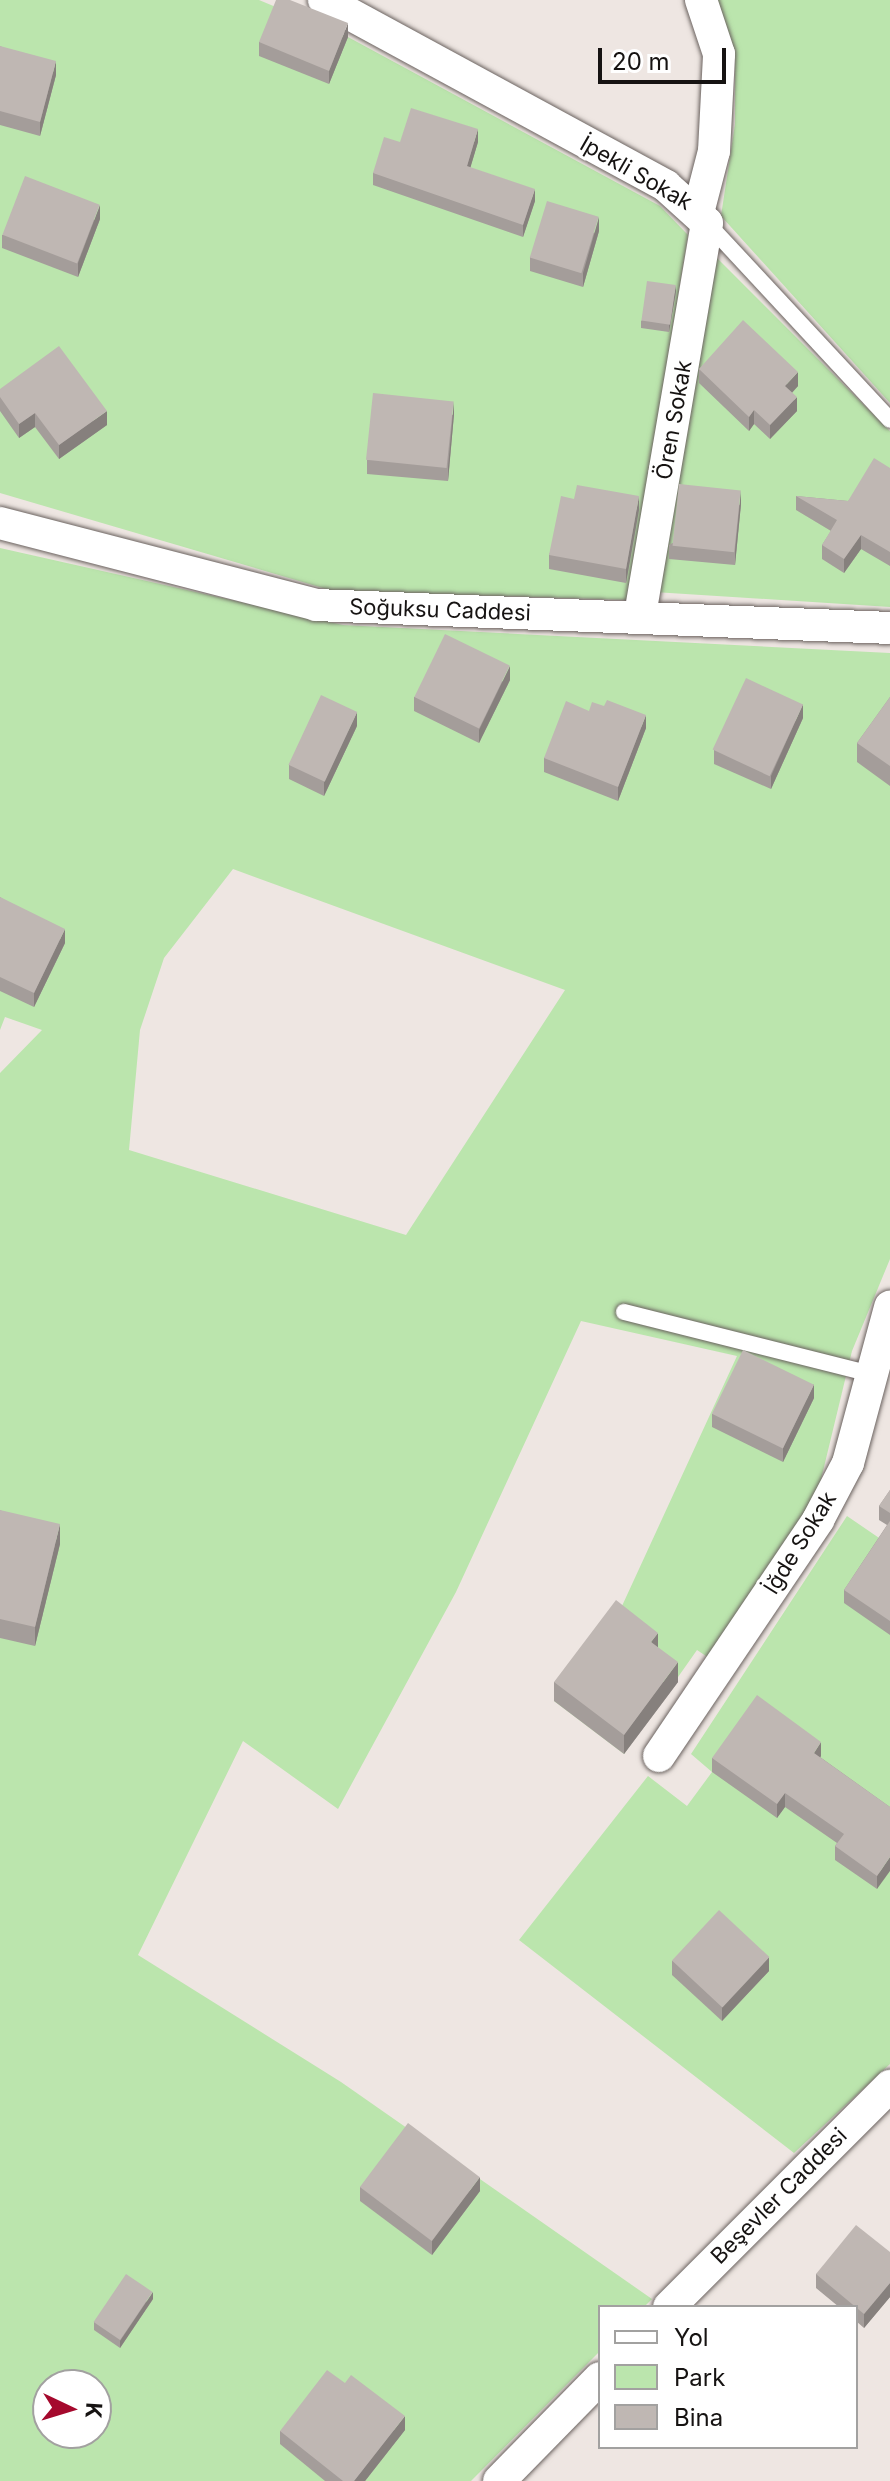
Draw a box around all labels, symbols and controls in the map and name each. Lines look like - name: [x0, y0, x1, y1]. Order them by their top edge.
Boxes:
- scale bar: [602, 32, 730, 82]
- text: 20 m: [612, 47, 670, 76]
- street label: İpekli Sokak: [575, 130, 697, 216]
- street label: Ören Sokak: [651, 358, 697, 482]
- street label: Soğuksu Caddesi: [349, 594, 531, 626]
- street label: İğde Sokak: [758, 1487, 842, 1599]
- street label: Beşevler Caddesi: [706, 2123, 852, 2269]
- legend: [598, 2305, 858, 2449]
- text: Yol: [674, 2323, 709, 2352]
- text: Park: [674, 2363, 725, 2392]
- north arrow: [32, 2369, 112, 2449]
- text: K: [80, 2402, 107, 2419]
- text: Bina: [674, 2403, 723, 2432]

